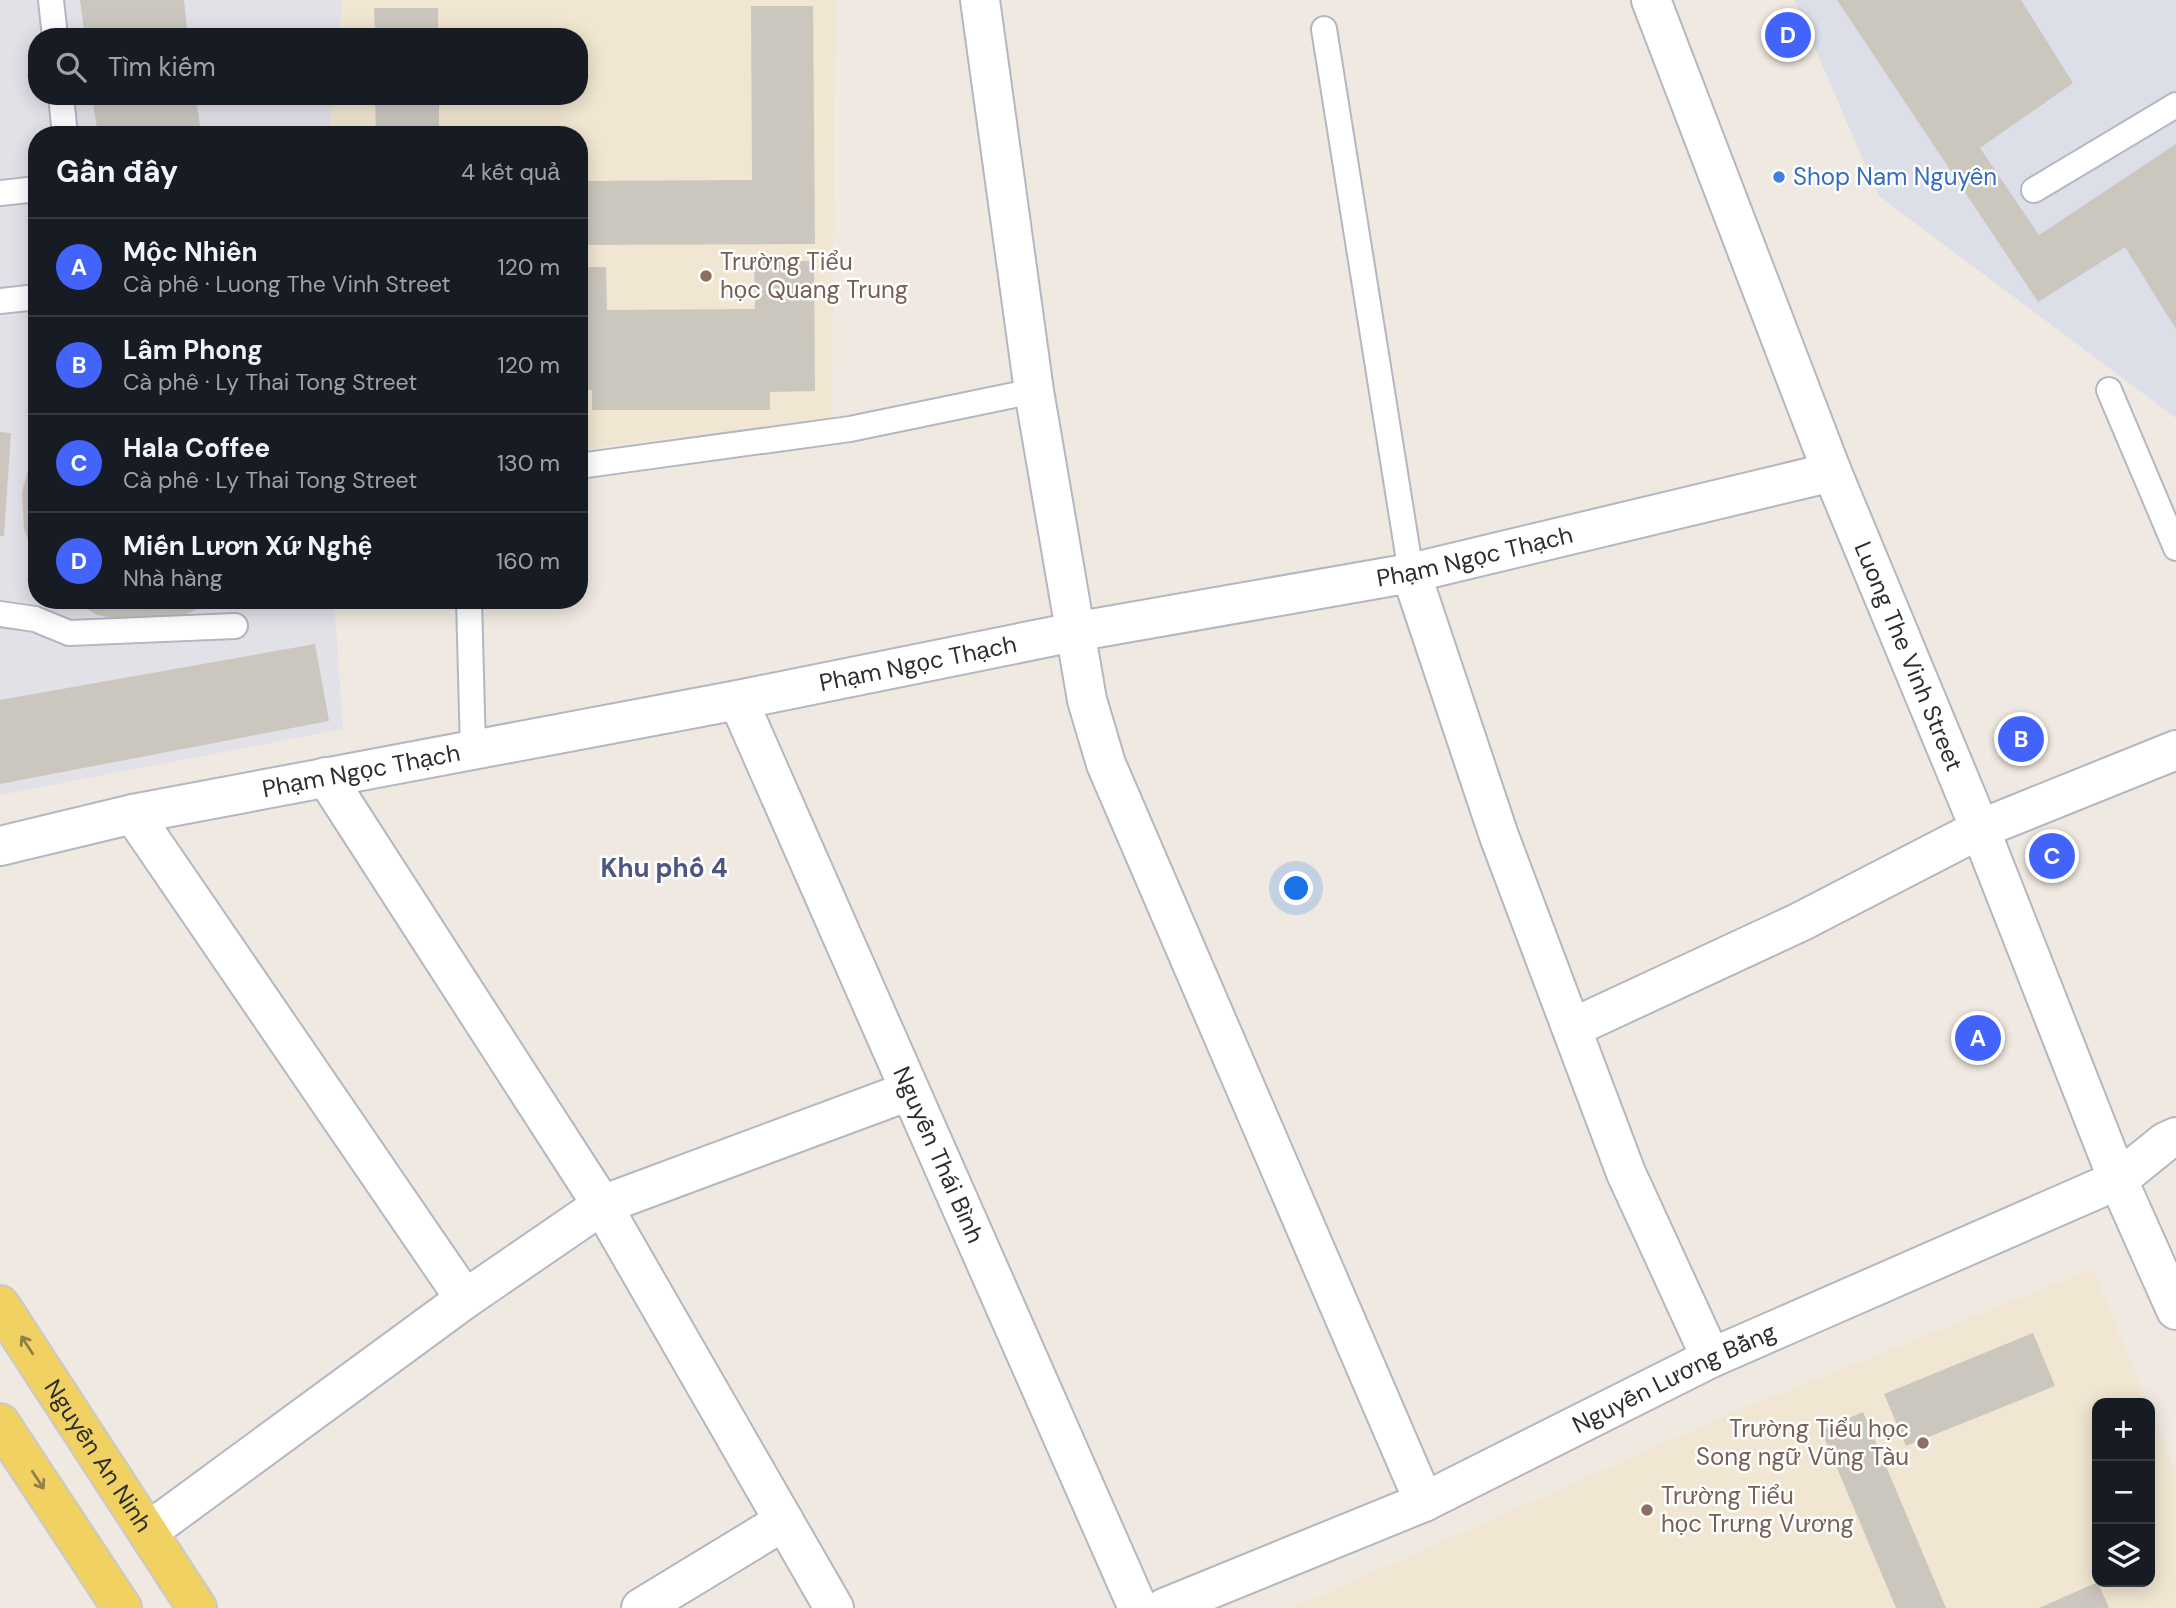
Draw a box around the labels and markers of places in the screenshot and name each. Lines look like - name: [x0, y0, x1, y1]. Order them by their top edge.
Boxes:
- pin: D: [1765, 9, 1811, 61]
- place label: Shop Nam Nguyên: [1793, 161, 1997, 192]
- marker: Shop Nam Nguyên: [1771, 169, 1787, 185]
- place label: Trường Tiểu học Quang Trung: [720, 246, 908, 305]
- marker: Trường Tiểu học Quang Trung: [698, 268, 714, 284]
- pin: B: [1998, 713, 2044, 765]
- pin: C: [2029, 830, 2075, 882]
- pin: A: [1955, 1012, 2001, 1064]
- place label: Trường Tiểu học Song ngữ Vũng Tàu: [1696, 1413, 1909, 1472]
- marker: Trường Tiểu học Song ngữ Vũng Tàu: [1915, 1435, 1931, 1451]
- place label: Trường Tiểu học Trưng Vương: [1661, 1480, 1854, 1539]
- marker: Trường Tiểu học Trưng Vương: [1639, 1502, 1655, 1518]

